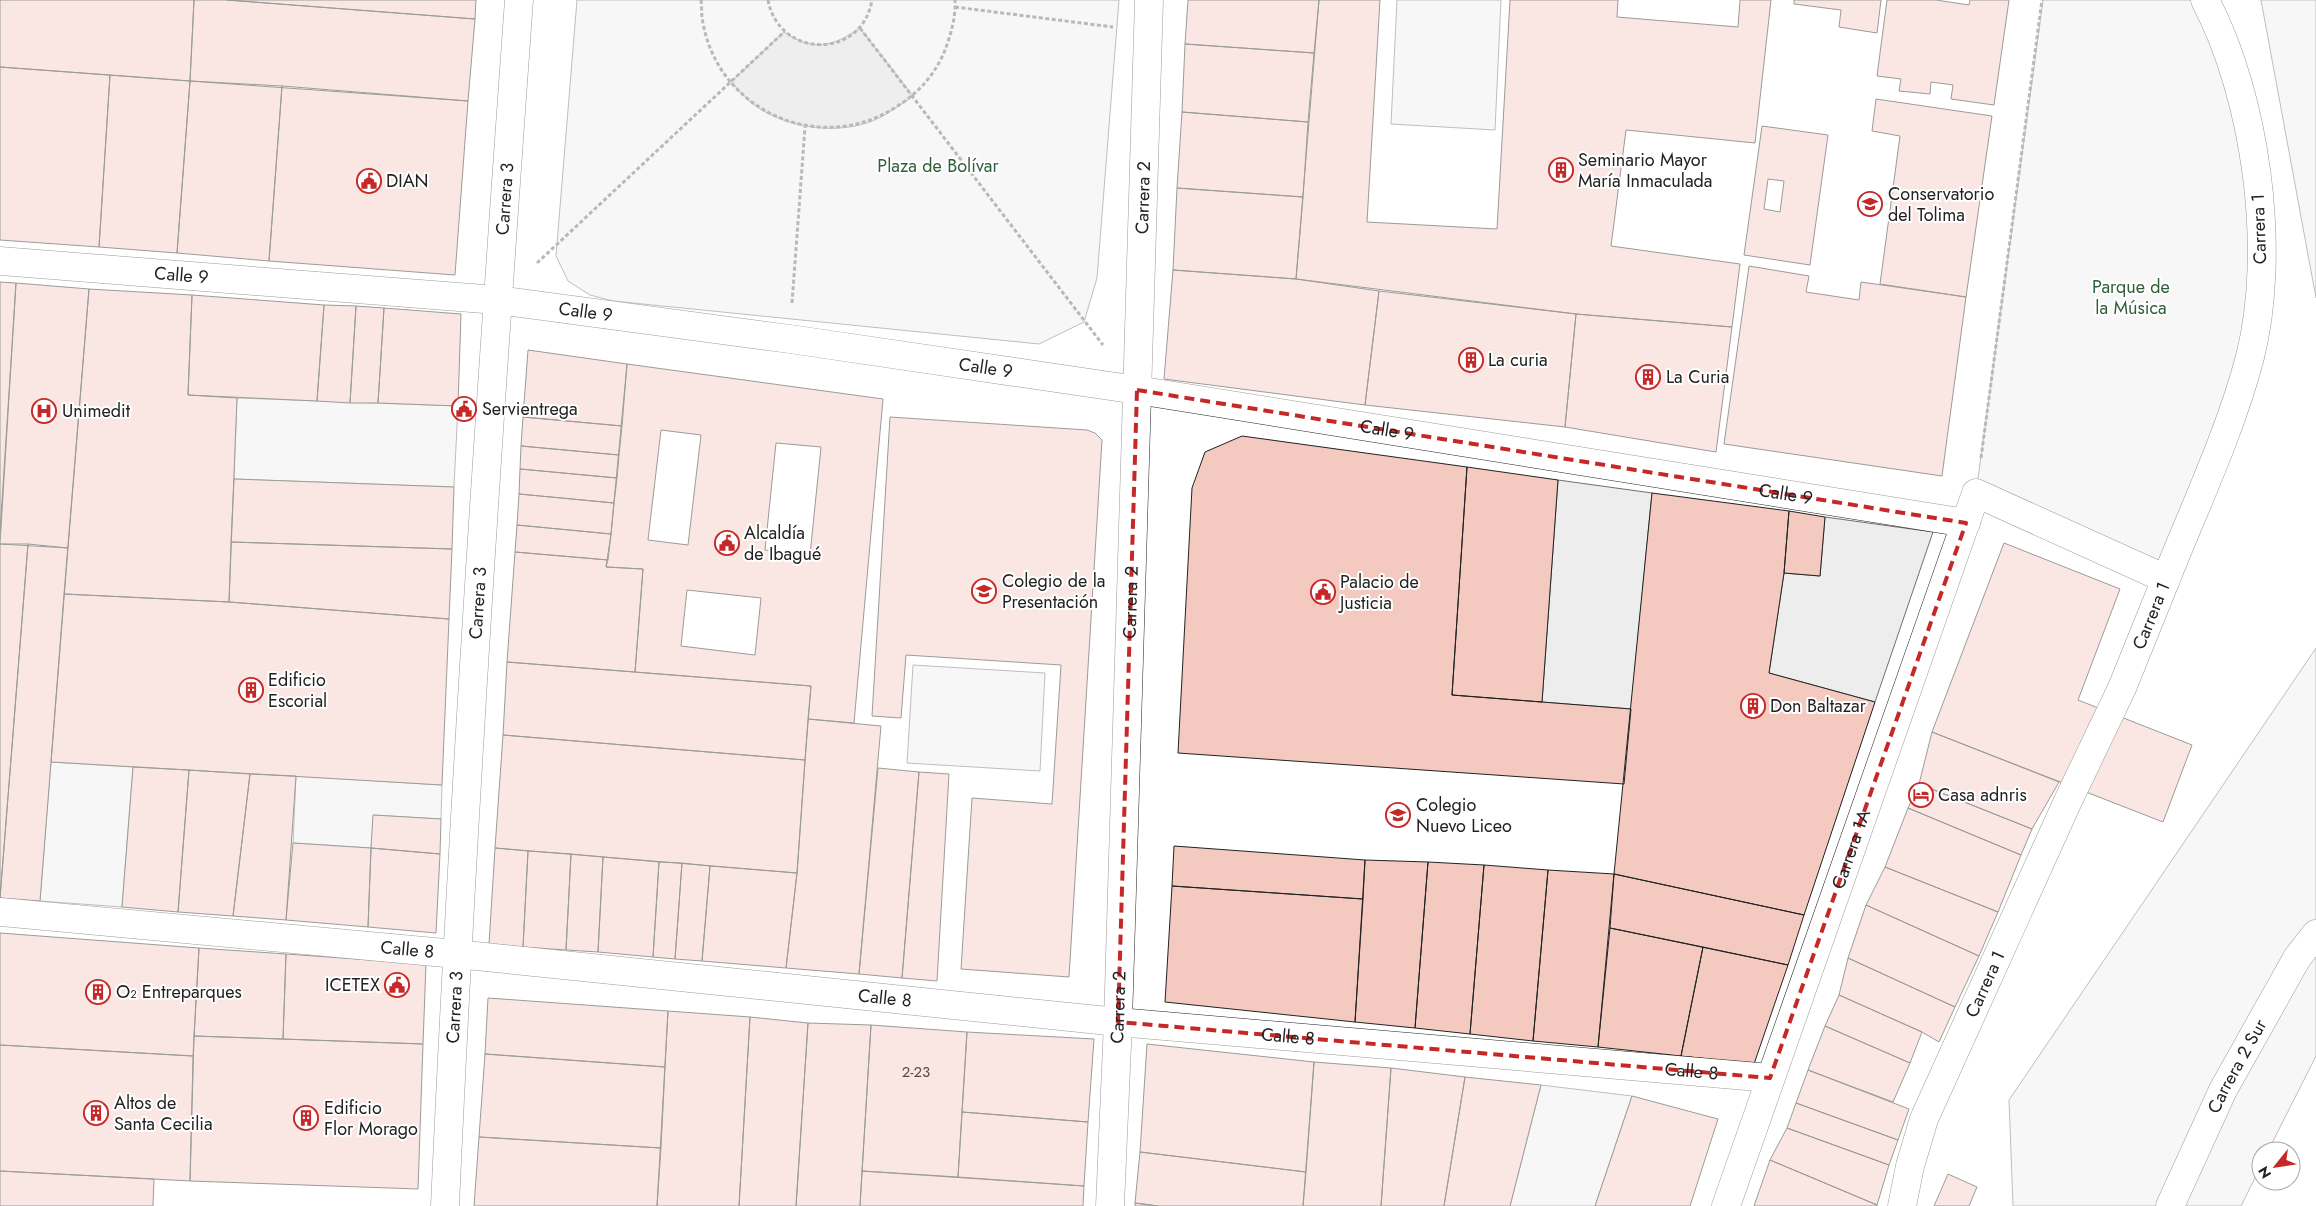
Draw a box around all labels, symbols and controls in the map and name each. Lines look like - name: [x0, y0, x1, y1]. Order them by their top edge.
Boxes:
- place label: Seminario Mayor María Inmaculada: [1578, 147, 1712, 194]
- park label: Plaza de Bolívar: [877, 153, 1000, 179]
- building icon: Seminario Mayor María Inmaculada: [1548, 157, 1574, 183]
- street label: Carrera 2: [1129, 161, 1157, 234]
- street label: Carrera 3: [489, 162, 520, 236]
- public building icon: DIAN: [356, 168, 382, 194]
- place label: DIAN: [386, 168, 428, 194]
- place label: Conservatorio del Tolima: [1888, 181, 1994, 228]
- school or university icon: Conservatorio del Tolima: [1857, 191, 1883, 217]
- street label: Carrera 1: [2245, 193, 2273, 265]
- street label: Calle 9: [153, 260, 210, 290]
- park label: Parque de la Música: [2092, 274, 2170, 321]
- street label: Calle 9: [557, 295, 614, 328]
- building icon: La curia: [1458, 347, 1484, 373]
- place label: La curia: [1488, 347, 1548, 373]
- street label: Calle 9: [957, 351, 1015, 385]
- building icon: La Curia: [1635, 364, 1661, 390]
- place label: La Curia: [1666, 364, 1729, 390]
- public building icon: Servientrega: [451, 396, 477, 422]
- place label: Servientrega: [482, 396, 578, 422]
- hospital icon: Unimedit: [31, 398, 57, 424]
- place label: Unimedit: [62, 398, 131, 424]
- street label: Calle 9: [1358, 413, 1416, 447]
- street label: Calle 9: [1757, 477, 1815, 511]
- place label: Alcaldía de Ibagué: [744, 520, 821, 567]
- public building icon: Alcaldía de Ibagué: [714, 530, 740, 556]
- street label: Carrera 3: [463, 566, 493, 640]
- street label: Carrera 2: [1117, 566, 1145, 639]
- place label: Colegio de la Presentación: [1002, 568, 1105, 615]
- place label: Palacio de Justicia: [1338, 569, 1419, 616]
- school or university icon: Colegio de la Presentación: [971, 578, 997, 604]
- street label: Carrera 1: [2126, 578, 2176, 653]
- public building icon: Palacio de Justicia: [1310, 579, 1336, 605]
- place label: Edificio Escorial: [268, 667, 327, 714]
- building icon: Edificio Escorial: [238, 677, 264, 703]
- building icon: Don Baltazar: [1740, 693, 1766, 719]
- place label: Don Baltazar: [1770, 693, 1867, 719]
- hotel icon: Casa adnris: [1908, 782, 1934, 808]
- place label: Casa adnris: [1938, 782, 2027, 808]
- place label: Colegio Nuevo Liceo: [1416, 792, 1512, 839]
- school or university icon: Colegio Nuevo Liceo: [1385, 802, 1411, 828]
- street label: Carrera 1A: [1825, 806, 1877, 893]
- street label: Calle 8: [379, 934, 435, 965]
- street label: Carrera 1: [1959, 946, 2012, 1022]
- street label: Carrera 3: [440, 970, 469, 1044]
- street label: Carrera 2: [1104, 970, 1133, 1044]
- place label: ICETEX: [325, 972, 380, 998]
- public building icon: ICETEX: [384, 972, 410, 998]
- building icon: O₂ Entreparques: [85, 979, 111, 1005]
- place label: O₂ Entreparques: [116, 979, 242, 1005]
- street label: Calle 8: [857, 982, 913, 1014]
- street label: Carrera 2 Sur: [2201, 1014, 2274, 1118]
- street label: Calle 8: [1260, 1021, 1316, 1052]
- street label: Calle 8: [1664, 1056, 1719, 1087]
- house number: 2-23: [902, 1061, 930, 1083]
- place label: Altos de Santa Cecilia: [114, 1090, 213, 1137]
- place label: Edificio Flor Morago: [324, 1095, 418, 1142]
- building icon: Altos de Santa Cecilia: [83, 1100, 109, 1126]
- building icon: Edificio Flor Morago: [293, 1105, 319, 1131]
- north arrow: [2251, 1141, 2301, 1191]
- text: N: [2253, 1163, 2276, 1182]

